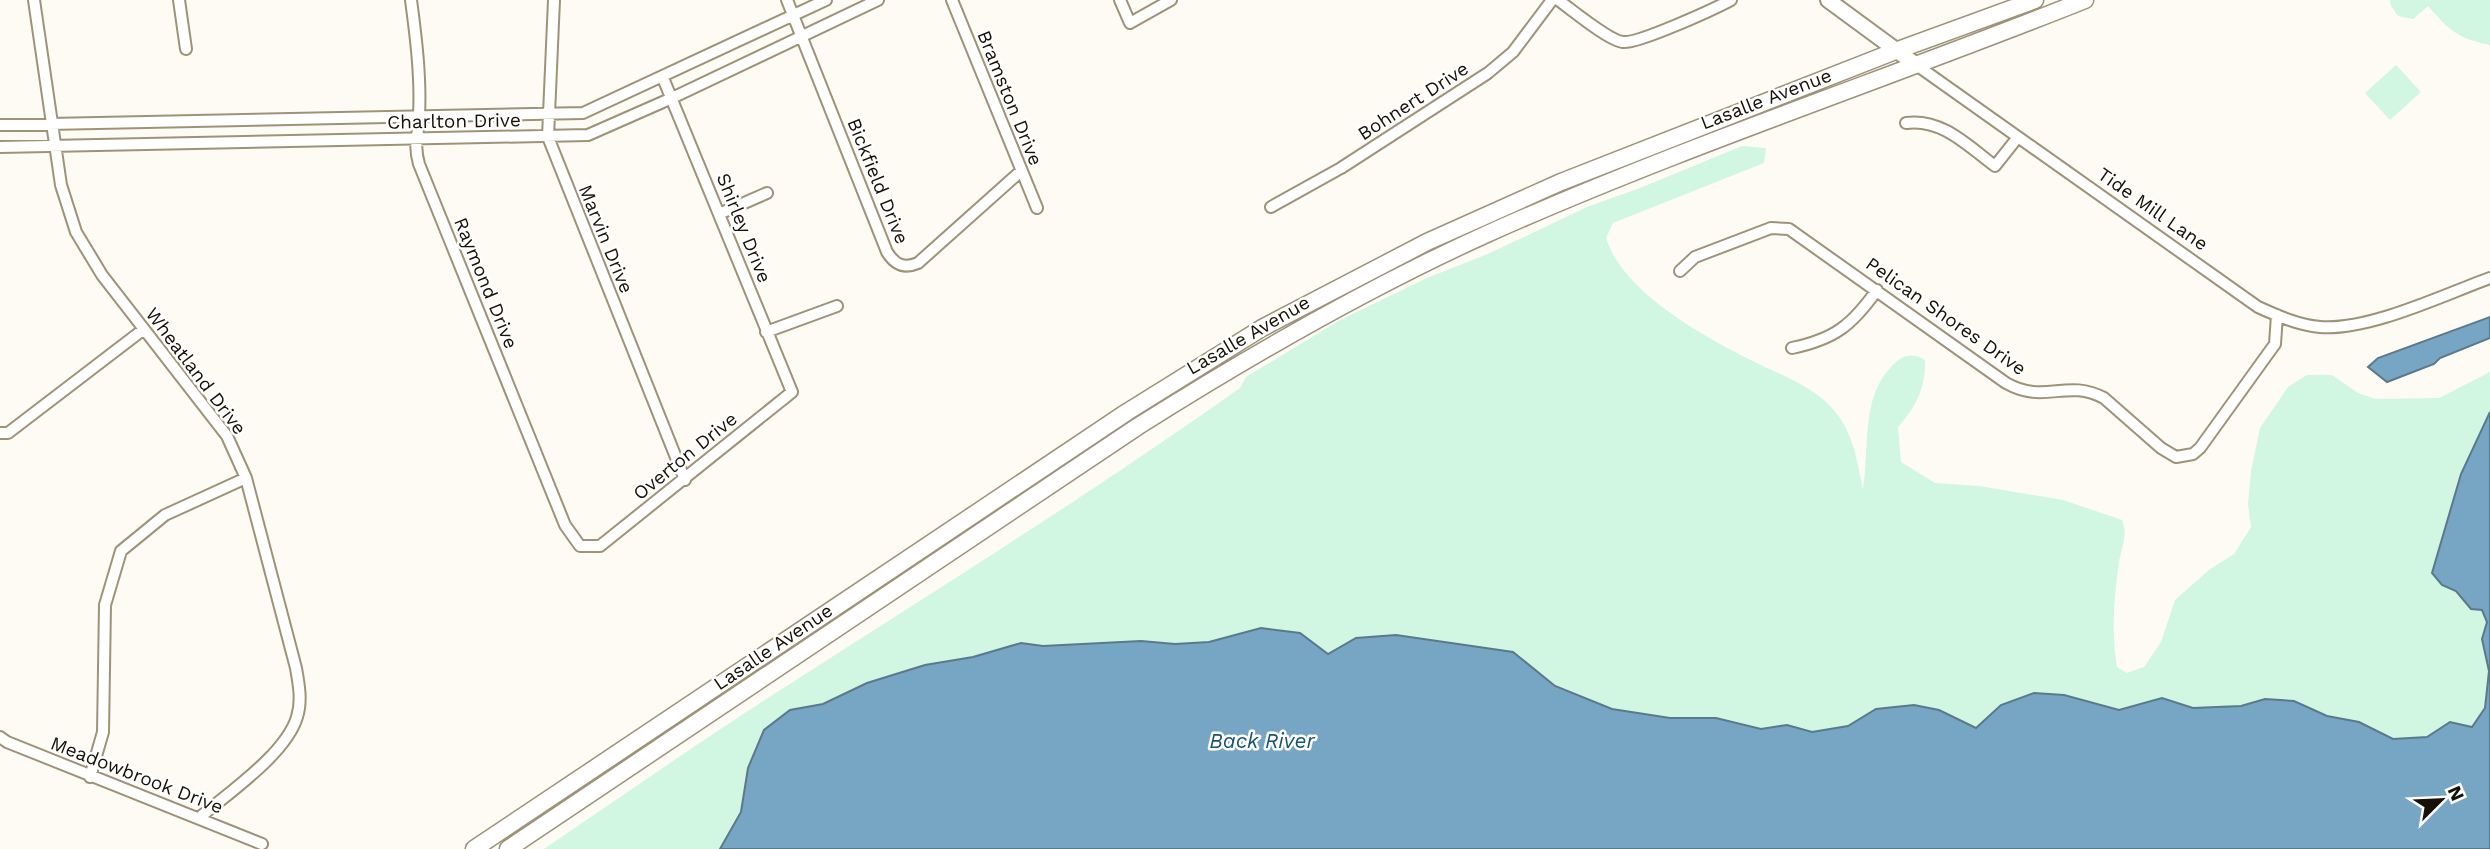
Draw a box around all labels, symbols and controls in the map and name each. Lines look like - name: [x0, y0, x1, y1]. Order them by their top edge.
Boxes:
- street label: Bramston Drive: [972, 27, 1048, 169]
- street label: Bohnert Drive: [1353, 57, 1473, 145]
- street label: Lasalle Avenue: [1697, 63, 1835, 135]
- street label: Charlton Drive: [387, 108, 521, 134]
- street label: Bickfield Drive: [842, 115, 914, 247]
- street label: Tide Mill Lane: [2094, 163, 2212, 255]
- street label: Shirley Drive: [712, 170, 776, 286]
- street label: Marvin Drive: [574, 181, 638, 297]
- street label: Raymond Drive: [449, 214, 523, 352]
- street label: Pelican Shores Drive: [1861, 252, 2031, 380]
- street label: Lasalle Avenue: [1182, 290, 1314, 380]
- street label: Wheatland Drive: [141, 303, 251, 439]
- street label: Overton Drive: [628, 407, 742, 505]
- street label: Lasalle Avenue: [709, 599, 837, 695]
- water label: Back River: [1209, 728, 1316, 753]
- street label: Meadowbrook Drive: [47, 731, 227, 819]
- north arrow: [2406, 765, 2476, 835]
- text: N: [2443, 782, 2469, 804]

